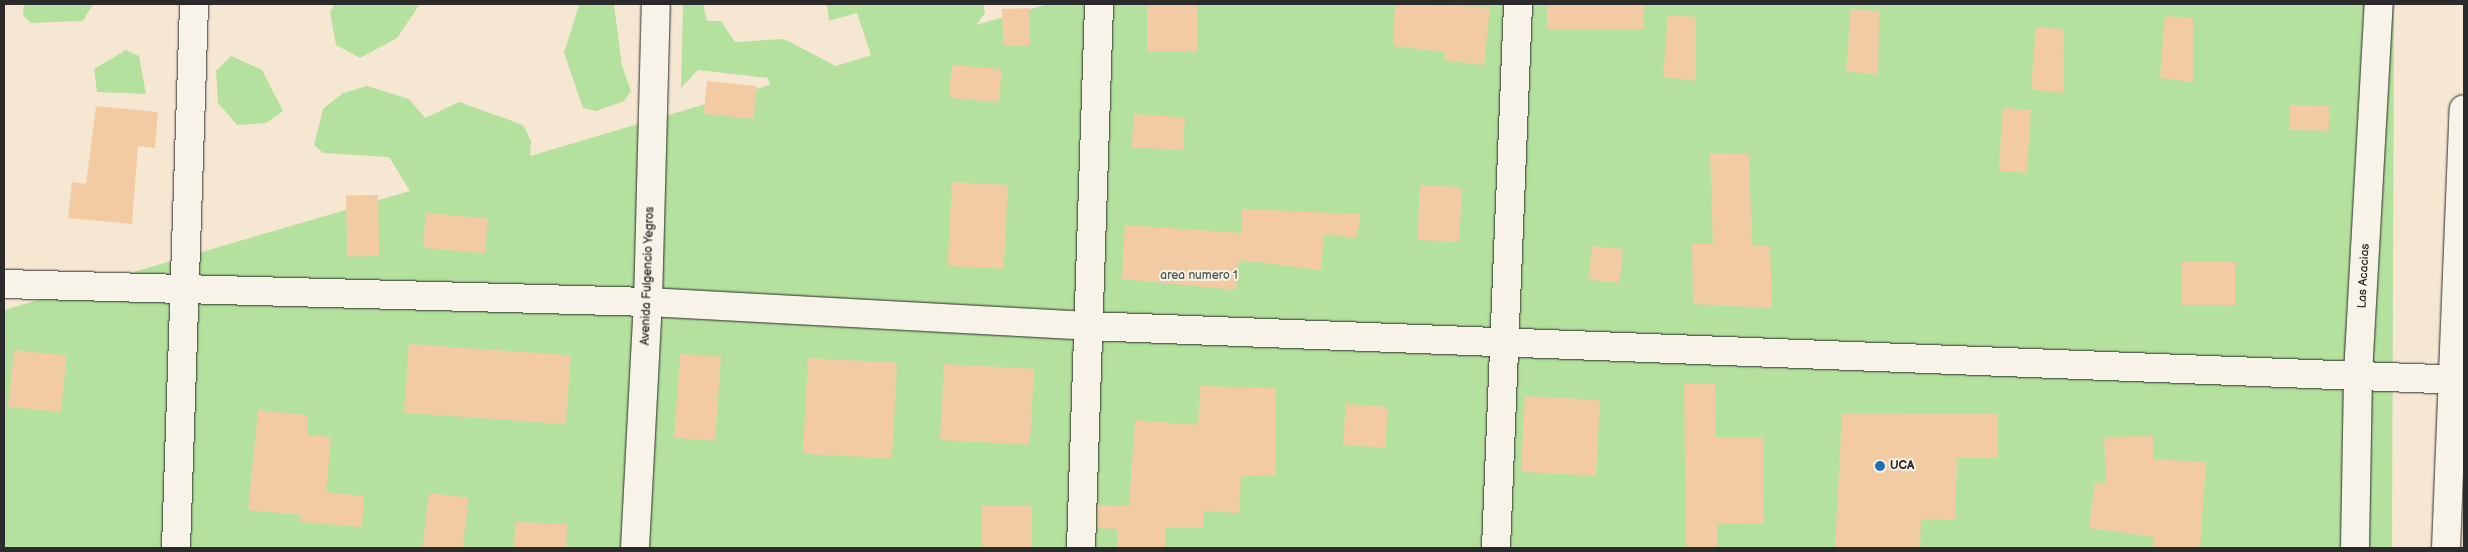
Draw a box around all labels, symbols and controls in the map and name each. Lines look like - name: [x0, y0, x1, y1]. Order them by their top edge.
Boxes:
- street label: Avenida Fulgencio Yegros: [638, 206, 658, 346]
- street label: Las Acacias: [2355, 243, 2373, 309]
- park label: area numero 1: [1160, 269, 1238, 283]
- place label: UCA: [1890, 459, 1914, 473]
- marker: UCA: [1874, 460, 1886, 472]

